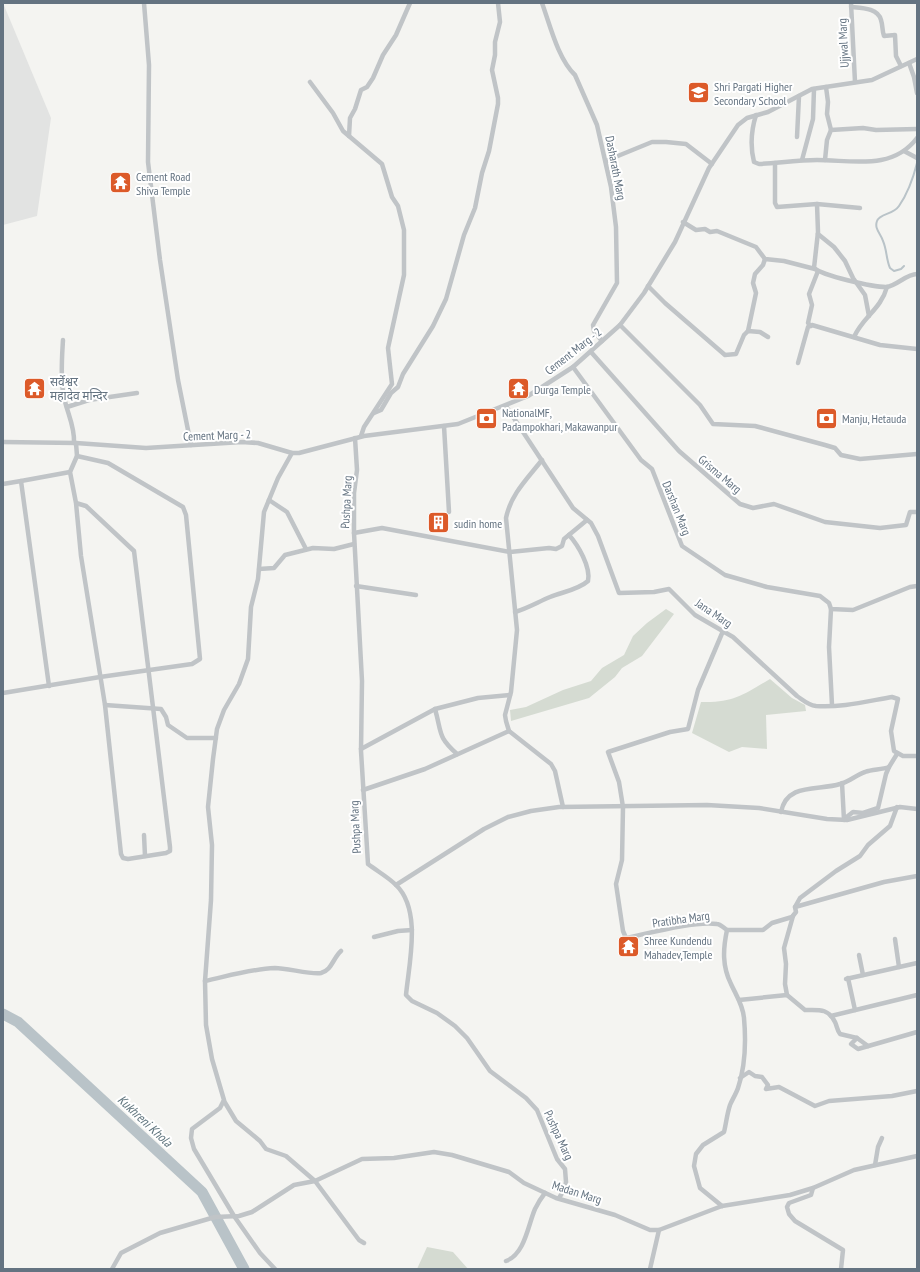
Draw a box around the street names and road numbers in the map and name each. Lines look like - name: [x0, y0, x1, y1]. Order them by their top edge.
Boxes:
- street label: Ujjwal Marg: [834, 18, 852, 68]
- street label: Dasharath Marg: [602, 134, 630, 202]
- street label: Cement Marg - 2: [542, 324, 604, 378]
- street label: Cement Marg - 2: [183, 426, 251, 444]
- street label: Grisma Marg: [695, 452, 745, 496]
- street label: Pushpa Marg: [337, 475, 355, 529]
- street label: Darshan Marg: [659, 479, 695, 537]
- street label: Jana Marg: [692, 595, 735, 631]
- street label: Pushpa Marg: [346, 800, 364, 854]
- street label: Pratibha Marg: [651, 908, 711, 930]
- street label: Pushpa Marg: [541, 1108, 577, 1162]
- street label: Madan Marg: [550, 1177, 604, 1207]

